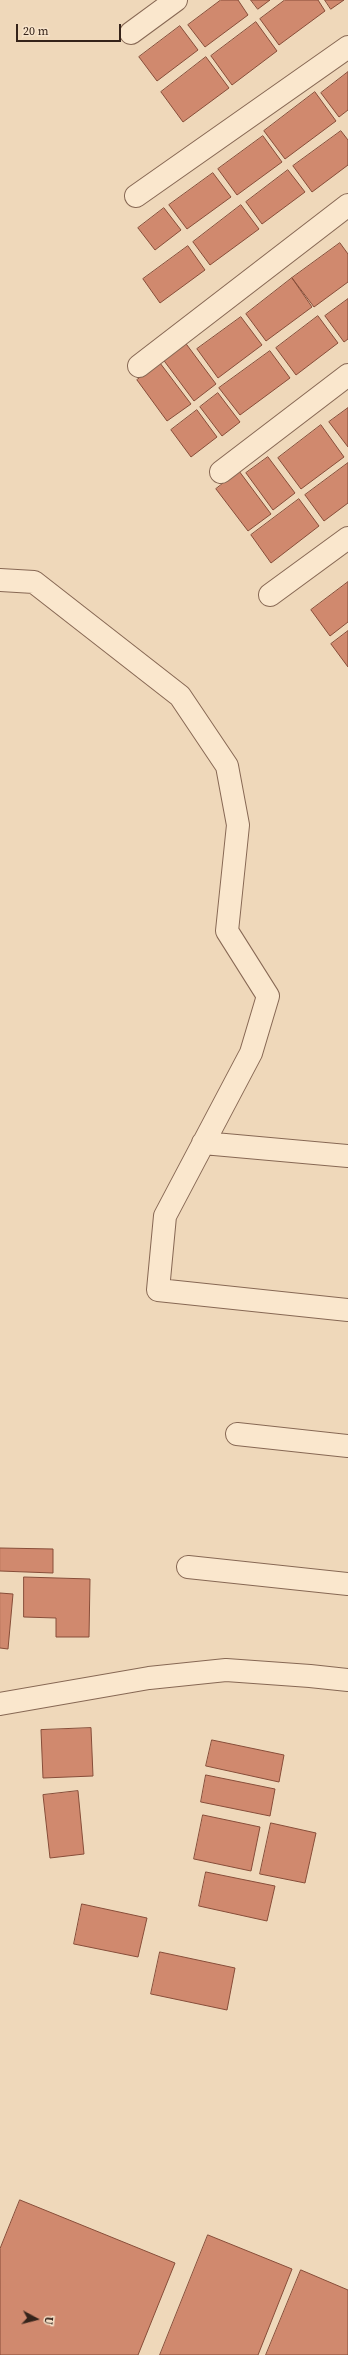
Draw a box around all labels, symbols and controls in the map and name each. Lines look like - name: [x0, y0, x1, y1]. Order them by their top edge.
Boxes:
- scale bar: [18, 16, 123, 42]
- text: 20 m: [23, 23, 49, 39]
- north arrow: [16, 2299, 56, 2339]
- text: U: [40, 2316, 56, 2325]

